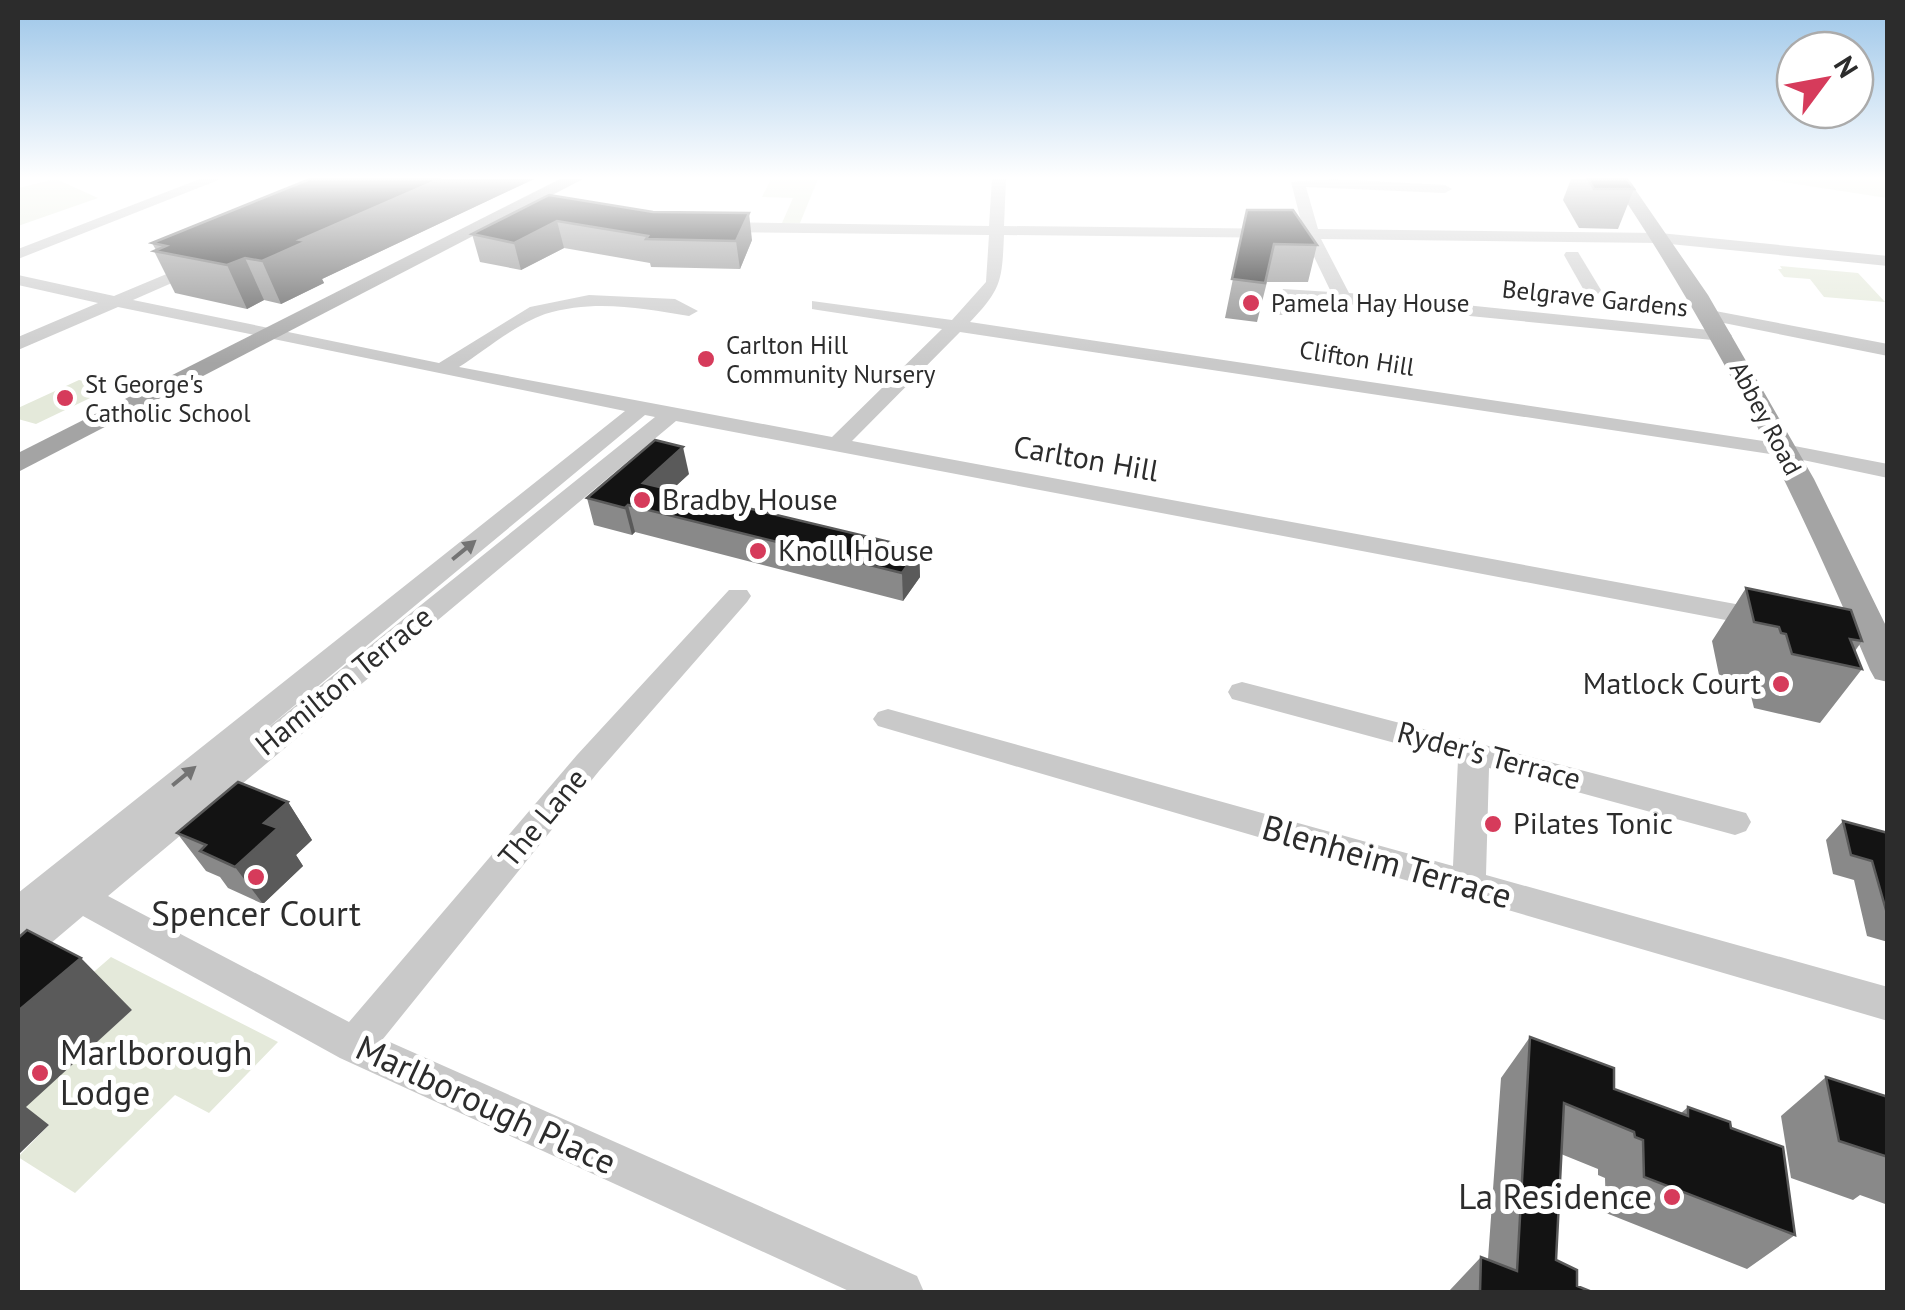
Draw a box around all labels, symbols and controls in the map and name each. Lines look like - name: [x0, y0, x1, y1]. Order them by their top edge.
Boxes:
- north arrow: [1775, 30, 1875, 130]
- text: N: [1826, 49, 1867, 84]
- street label: Belgrave Gardens: [1501, 272, 1689, 324]
- place label: Pamela Hay House: [1271, 287, 1469, 319]
- marker: Pamela Hay House: [1240, 292, 1262, 314]
- place label: Carlton Hill Community Nursery: [726, 329, 936, 390]
- street label: Clifton Hill: [1297, 333, 1417, 383]
- marker: Carlton Hill Community Nursery: [695, 348, 717, 370]
- street label: Abbey Road: [1723, 356, 1809, 480]
- place label: St George's Catholic School: [85, 368, 251, 429]
- marker: St George's Catholic School: [54, 387, 76, 409]
- street label: Carlton Hill: [1011, 426, 1162, 489]
- place label: Bradby House: [662, 479, 838, 518]
- marker: Bradby House: [631, 489, 653, 511]
- place label: Knoll House: [778, 530, 934, 569]
- one-way arrow: [452, 540, 477, 561]
- marker: Knoll House: [747, 540, 769, 562]
- street label: Hamilton Terrace: [246, 596, 440, 763]
- place label: Matlock Court: [1583, 663, 1761, 702]
- marker: Matlock Court: [1770, 673, 1792, 695]
- street label: Ryder's Terrace: [1393, 711, 1585, 798]
- street label: The Lane: [489, 759, 595, 875]
- one-way arrow: [172, 766, 197, 787]
- street label: Blenheim Terrace: [1257, 803, 1517, 919]
- place label: Pilates Tonic: [1513, 803, 1673, 842]
- marker: Pilates Tonic: [1482, 813, 1504, 835]
- marker: Spencer Court: [245, 866, 267, 888]
- place label: Spencer Court: [151, 890, 361, 936]
- street label: Marlborough Place: [349, 1024, 624, 1184]
- place label: Marlborough Lodge: [60, 1029, 252, 1115]
- marker: Marlborough Lodge: [29, 1062, 51, 1084]
- place label: La Residence: [1458, 1173, 1652, 1219]
- marker: La Residence: [1661, 1186, 1683, 1208]

